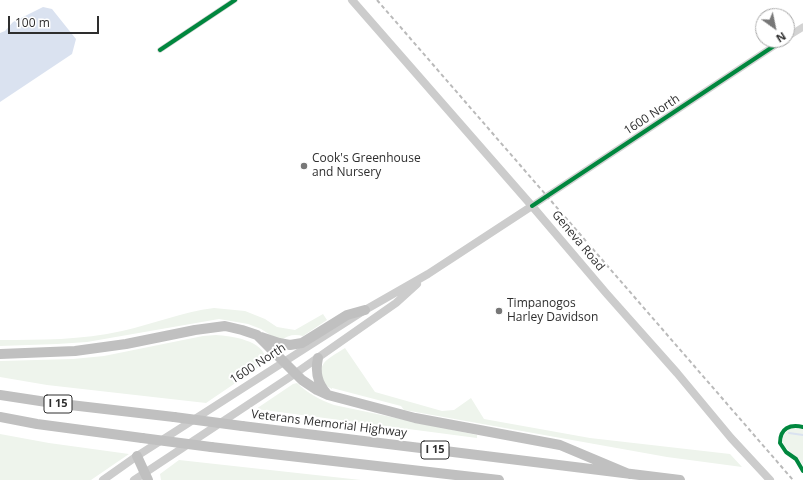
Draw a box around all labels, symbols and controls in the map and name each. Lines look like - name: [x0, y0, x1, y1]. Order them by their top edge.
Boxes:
- scale bar: [10, 8, 101, 34]
- north arrow: [755, 8, 795, 48]
- text: 100 m: [15, 14, 50, 31]
- text: N: [773, 29, 789, 46]
- street label: 1600 North: [622, 92, 682, 138]
- place label: Cook's Greenhouse and Nursery: [312, 152, 421, 180]
- marker: Cook's Greenhouse and Nursery: [299, 161, 309, 171]
- street label: Geneva Road: [549, 208, 607, 274]
- place label: Timpanogos Harley Davidson: [507, 297, 598, 325]
- marker: Timpanogos Harley Davidson: [494, 306, 504, 316]
- street label: 1600 North: [228, 341, 288, 387]
- road number: I 15: [44, 395, 72, 413]
- street label: Veterans Memorial Highway: [250, 407, 408, 441]
- road number: I 15: [421, 441, 449, 459]

